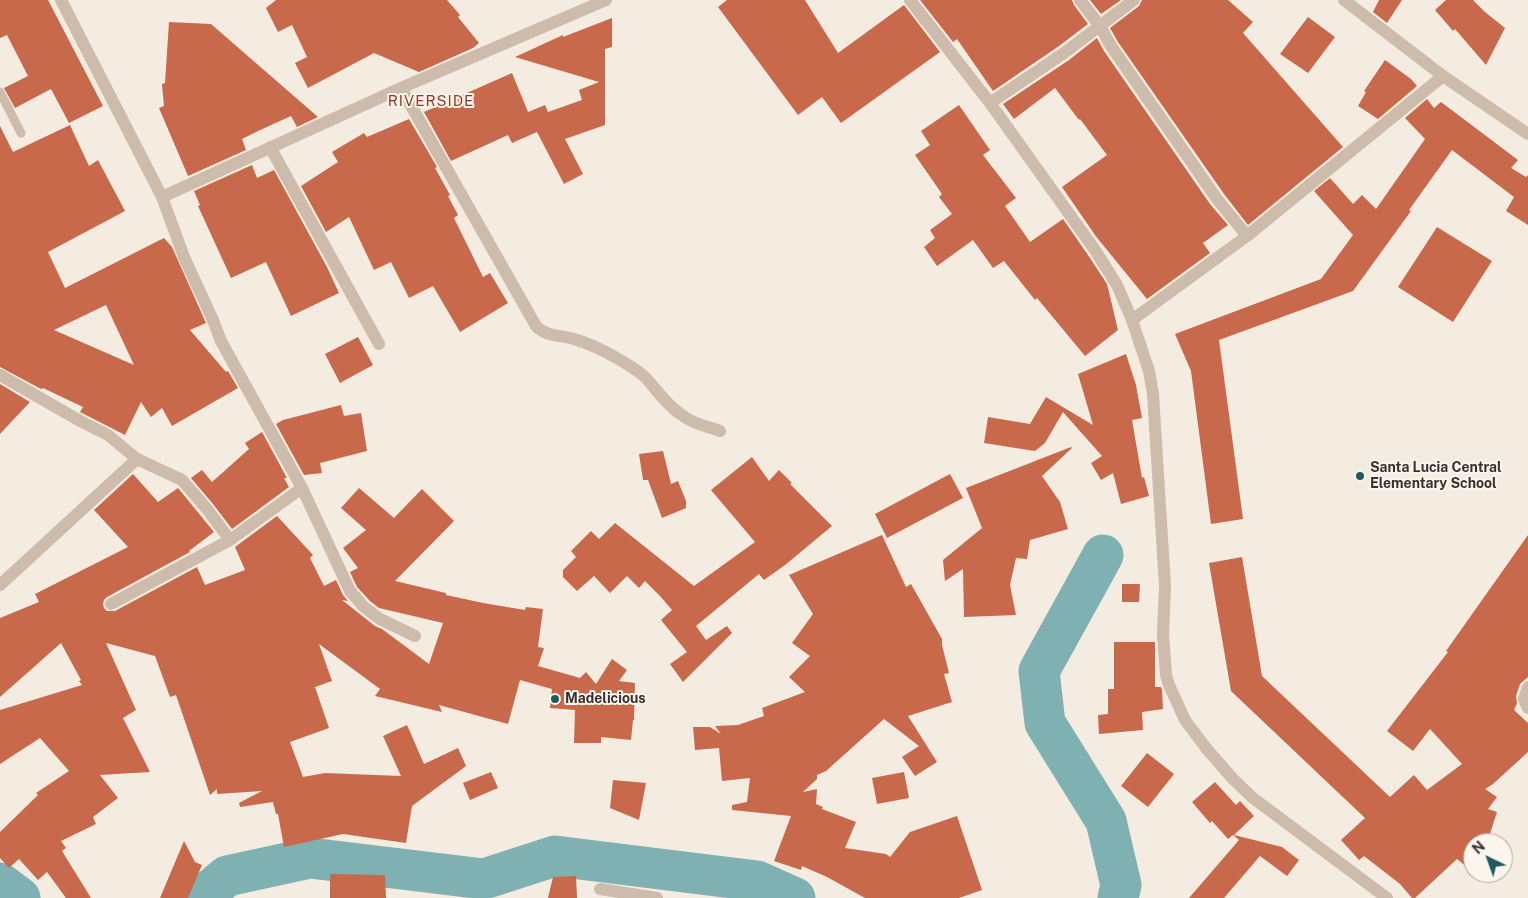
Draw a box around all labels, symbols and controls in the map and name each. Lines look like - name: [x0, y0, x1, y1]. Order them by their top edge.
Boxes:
- district label: RIVERSIDE: [387, 92, 475, 110]
- place label: Santa Lucia Central Elementary School: [1370, 460, 1502, 492]
- marker: Santa Lucia Central Elementary School: [1354, 470, 1366, 482]
- place label: Madelicious: [565, 691, 646, 707]
- marker: Madelicious: [549, 693, 561, 705]
- north arrow: [1463, 833, 1513, 883]
- text: N: [1469, 838, 1488, 857]

